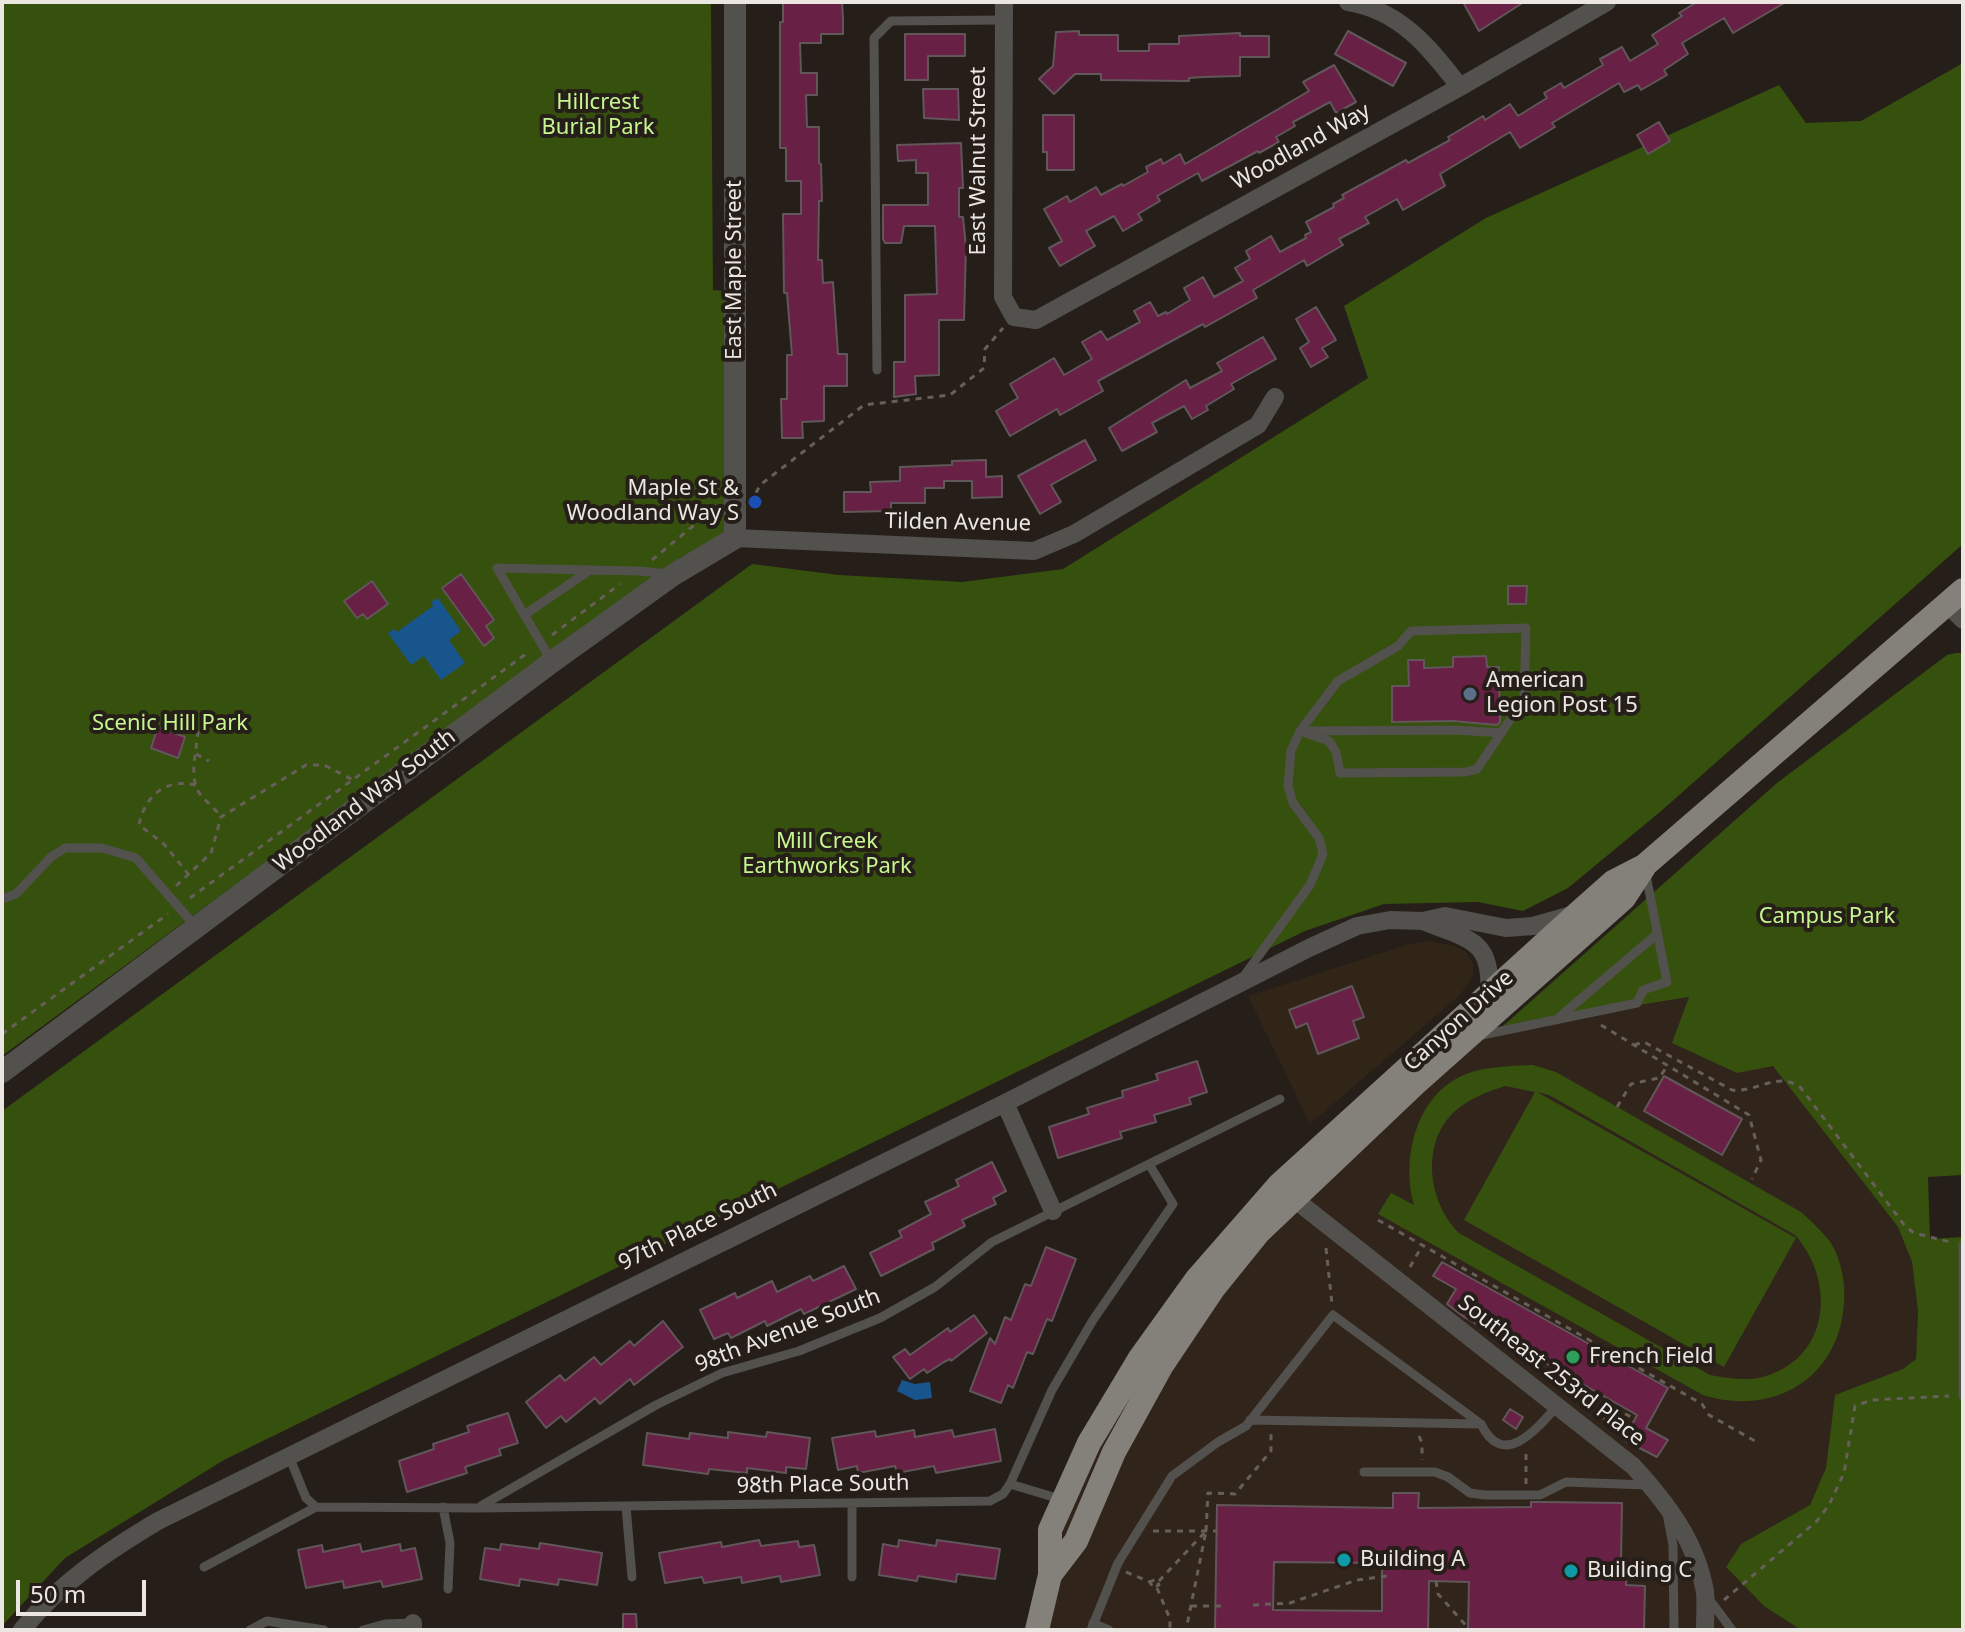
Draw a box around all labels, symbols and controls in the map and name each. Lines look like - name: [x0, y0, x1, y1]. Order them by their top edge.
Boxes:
- street label: East Walnut Street: [966, 66, 992, 256]
- park label: Hillcrest Burial Park: [542, 90, 654, 142]
- street label: Woodland Way: [1227, 98, 1375, 196]
- street label: East Maple Street: [722, 180, 748, 360]
- place label: Maple St & Woodland Way S: [567, 476, 739, 528]
- marker: Maple St & Woodland Way S: [746, 493, 764, 511]
- street label: Tilden Avenue: [885, 509, 1031, 537]
- place label: American Legion Post 15: [1486, 668, 1638, 720]
- marker: American Legion Post 15: [1461, 685, 1479, 703]
- park label: Scenic Hill Park: [92, 711, 248, 737]
- street label: Woodland Way South: [269, 724, 461, 878]
- park label: Mill Creek Earthworks Park: [742, 829, 912, 880]
- park label: Campus Park: [1759, 904, 1895, 930]
- street label: Canyon Drive: [1399, 965, 1519, 1077]
- street label: 97th Place South: [614, 1177, 782, 1277]
- street label: 98th Avenue South: [692, 1284, 884, 1378]
- street label: Southeast 253rd Place: [1452, 1290, 1650, 1452]
- place label: French Field: [1589, 1344, 1714, 1370]
- marker: French Field: [1564, 1348, 1582, 1366]
- street label: 98th Place South: [736, 1470, 910, 1500]
- place label: Building A: [1360, 1547, 1465, 1573]
- marker: Building A: [1335, 1551, 1353, 1569]
- place label: Building C: [1587, 1558, 1692, 1584]
- marker: Building C: [1562, 1562, 1580, 1580]
- scale bar: [20, 1564, 150, 1614]
- text: 50 m: [30, 1577, 86, 1610]

